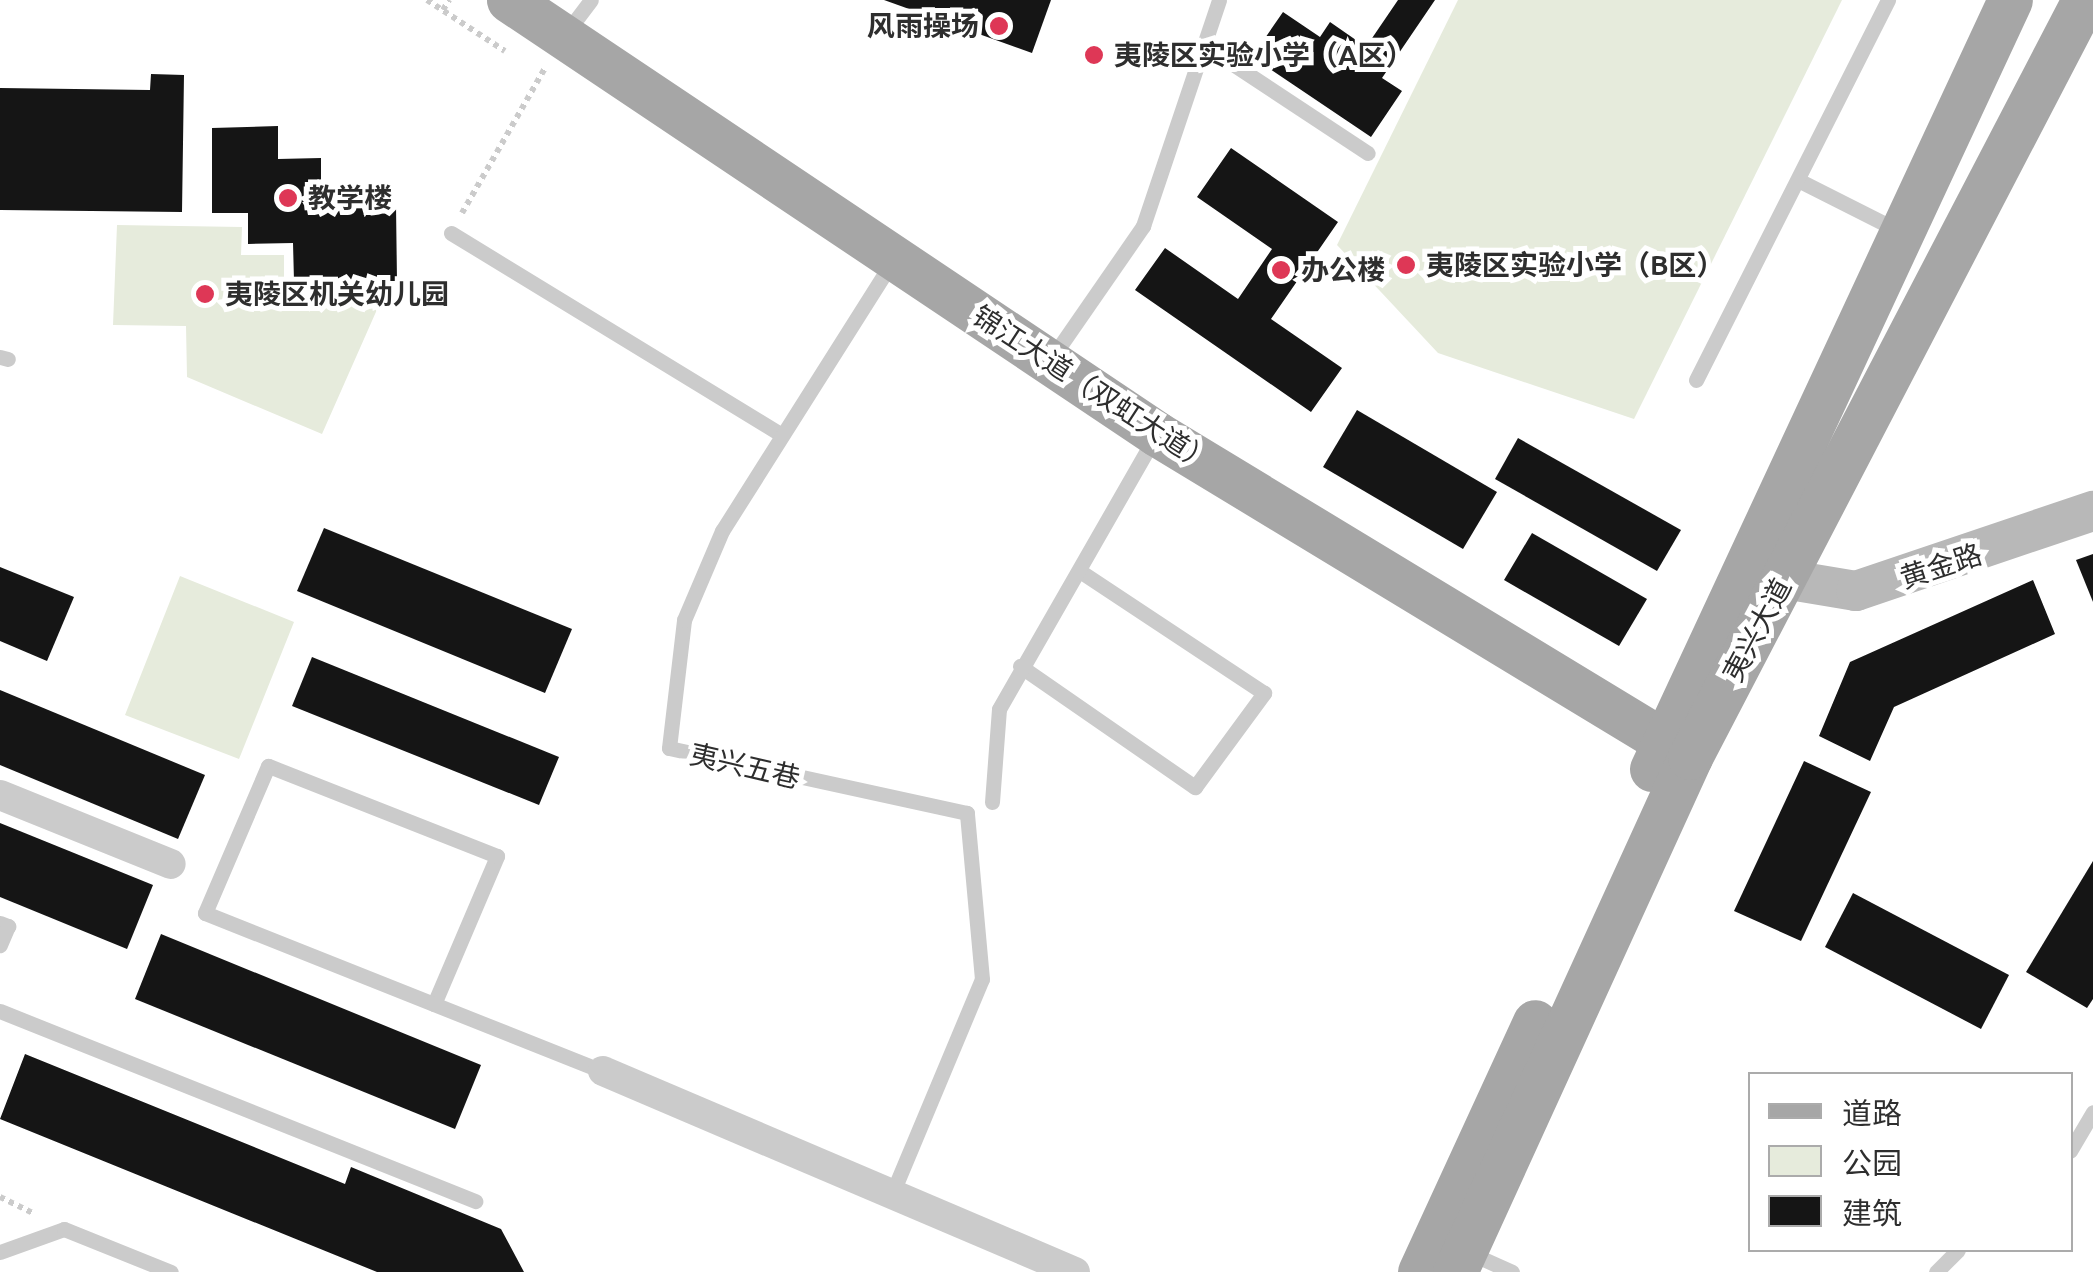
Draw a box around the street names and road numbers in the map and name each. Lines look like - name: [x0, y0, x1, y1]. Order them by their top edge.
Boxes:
- street label: 锦江大道（双虹大道）: [966, 299, 1220, 479]
- street label: 黄金路: [1896, 537, 1986, 595]
- street label: 夷兴大道: [1716, 573, 1798, 687]
- street label: 夷兴五巷: [687, 737, 803, 795]

